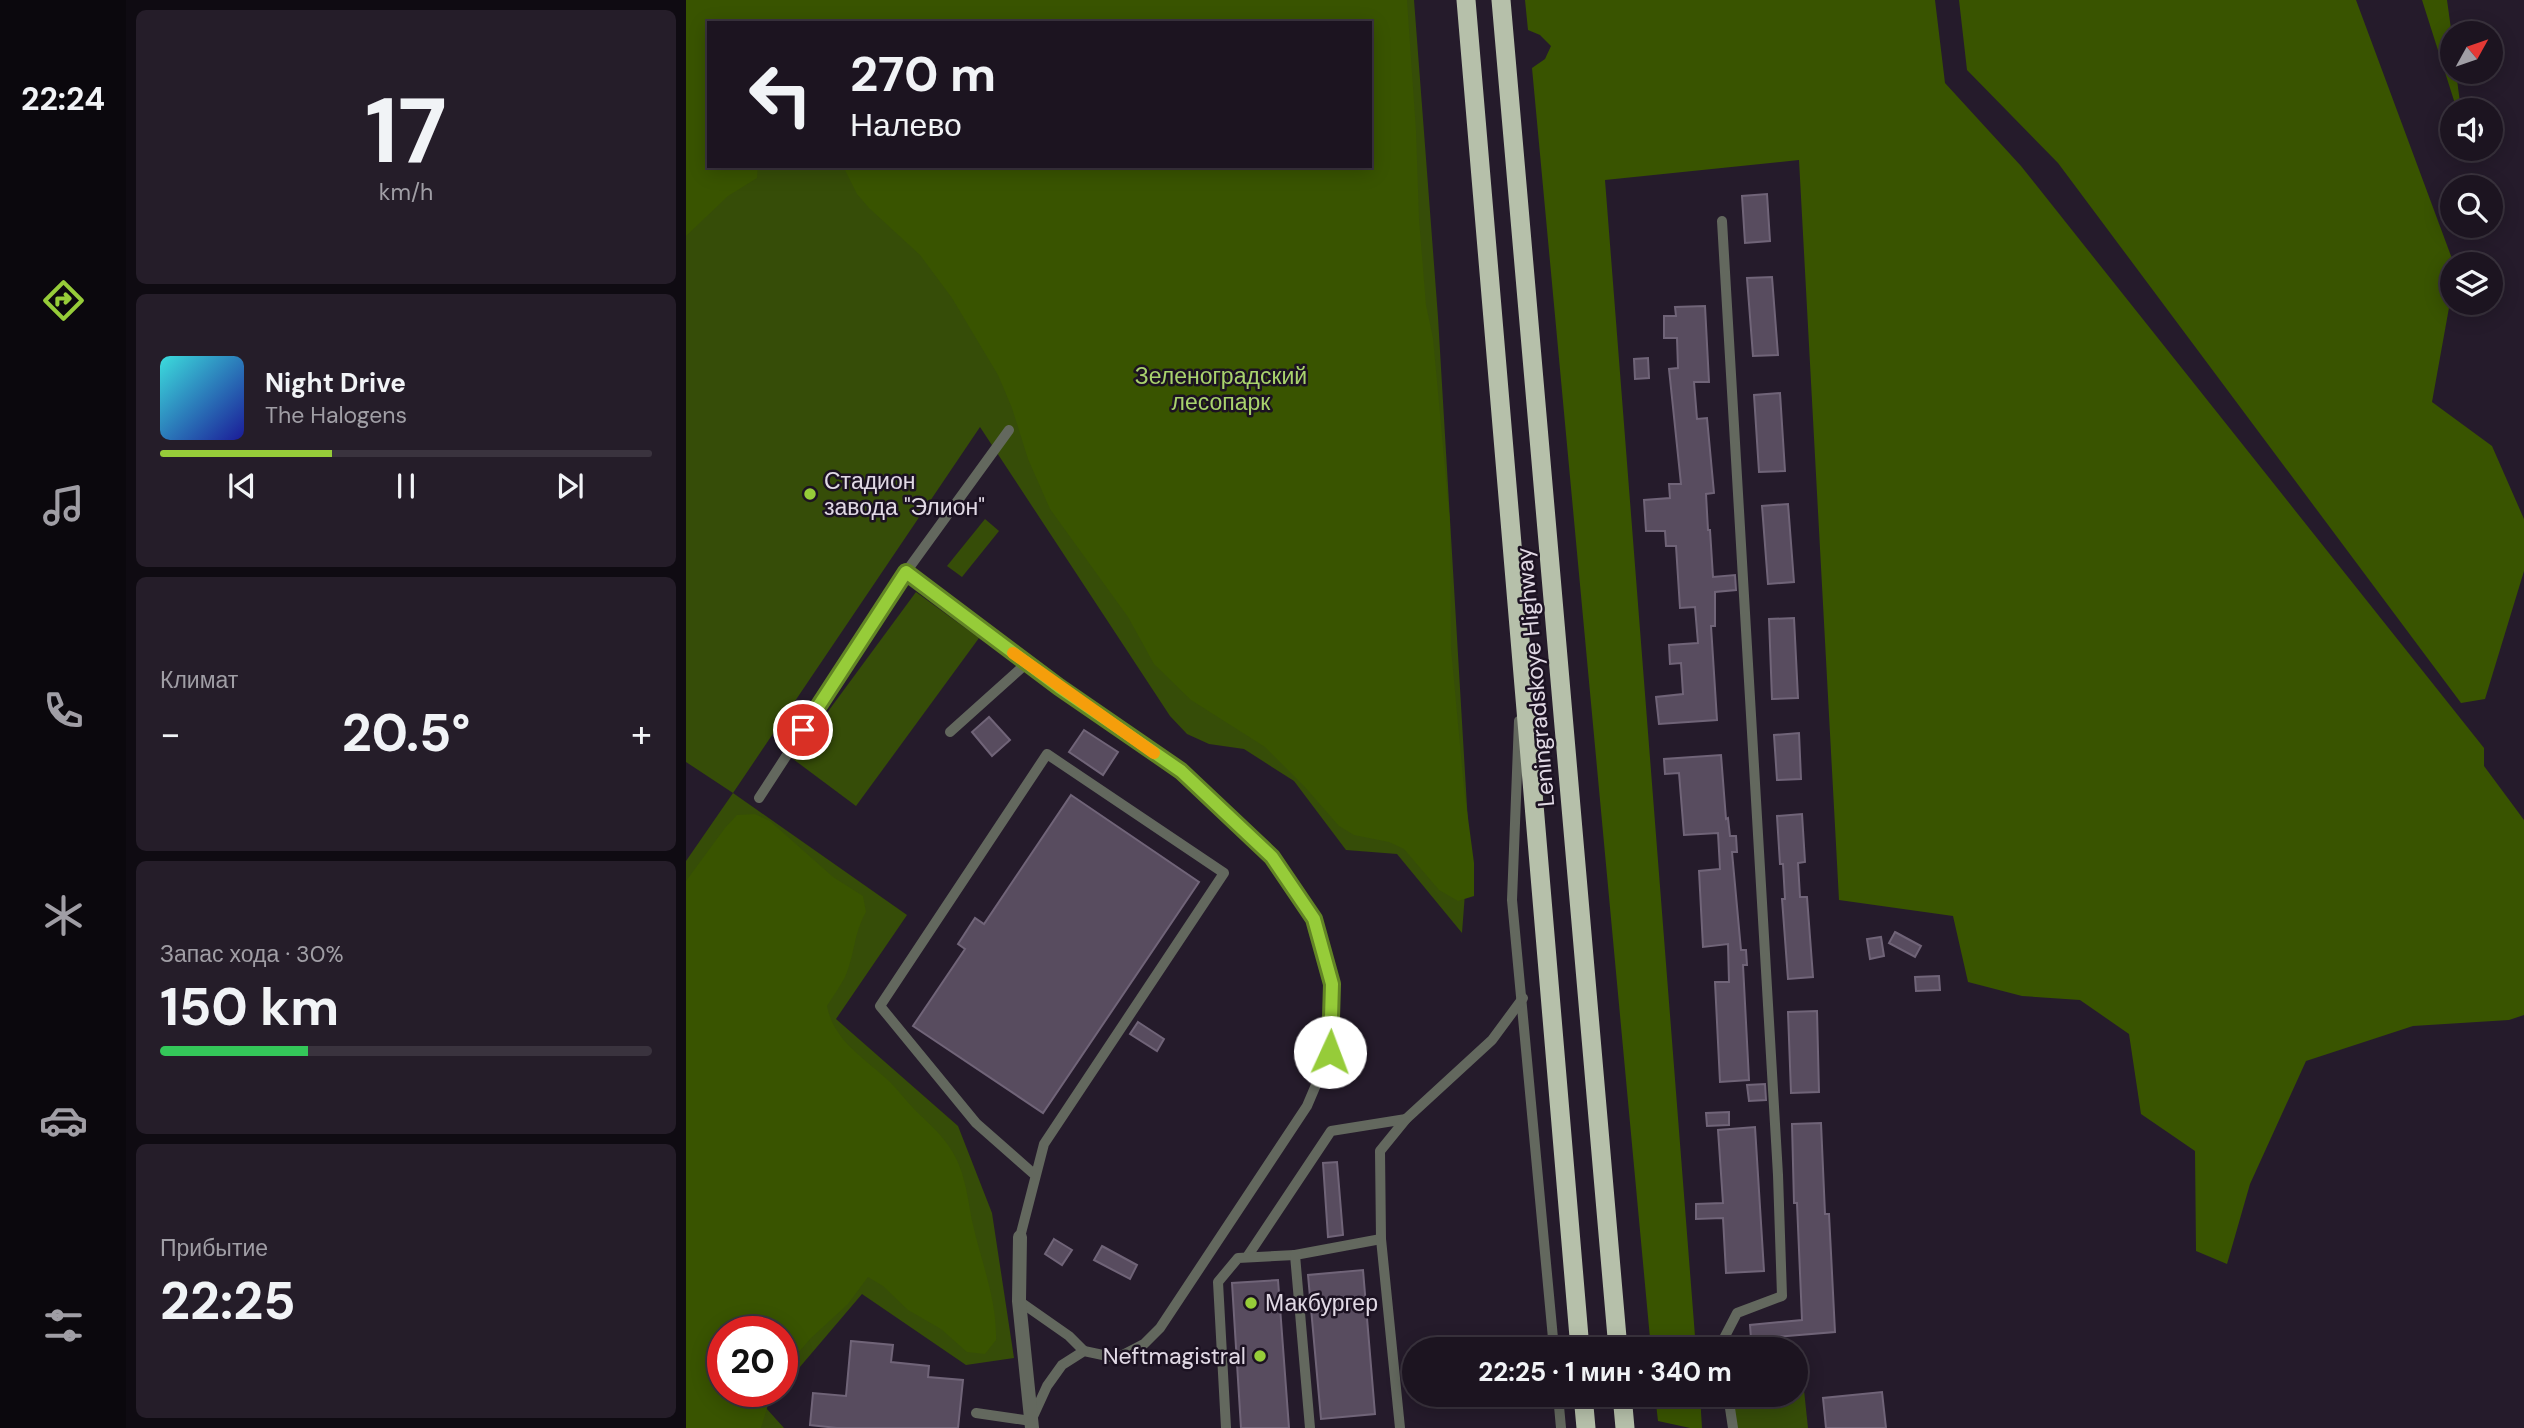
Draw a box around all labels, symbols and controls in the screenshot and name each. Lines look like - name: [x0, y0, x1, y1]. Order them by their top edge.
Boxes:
- north arrow: [2440, 21, 2502, 84]
- map controls: [2440, 21, 2503, 315]
- text: 270 m: [850, 42, 996, 106]
- icon: left: [735, 49, 826, 140]
- text: 17: [365, 72, 447, 190]
- text: 22:24: [21, 78, 105, 120]
- button: sound: [2440, 98, 2503, 161]
- text: Налево: [850, 104, 962, 146]
- button: search: [2440, 175, 2503, 238]
- text: km/h: [379, 177, 433, 207]
- button: layers: [2440, 252, 2503, 315]
- icon: directions: [39, 276, 88, 325]
- park label: Зеленоградский лесопарк: [1135, 361, 1307, 417]
- text: Night Drive: [265, 366, 406, 400]
- text: The Halogens: [265, 400, 407, 430]
- place label: Стадион завода "Элион": [824, 466, 985, 522]
- icon: previous: [223, 467, 261, 505]
- icon: pause: [387, 467, 425, 505]
- icon: next: [551, 467, 589, 505]
- icon: music: [39, 481, 88, 530]
- marker: Стадион завода "Элион": [802, 486, 818, 502]
- street label: Leningradskoye Highway: [1509, 546, 1561, 808]
- text: Климат: [160, 665, 238, 695]
- icon: phone: [39, 686, 88, 735]
- text: 20.5°: [342, 699, 470, 767]
- pin: [773, 700, 833, 760]
- text: −: [160, 709, 181, 759]
- text: +: [631, 709, 652, 759]
- icon: arrive: [784, 711, 822, 749]
- icon: climate: [39, 891, 88, 940]
- text: Запас хода · 30%: [160, 939, 343, 969]
- text: 150 km: [160, 973, 339, 1041]
- position arrow: [1293, 1015, 1367, 1089]
- icon: car: [39, 1096, 88, 1145]
- text: Прибытие: [160, 1233, 268, 1263]
- text: 22:25: [160, 1267, 296, 1335]
- place label: Макбургер: [1265, 1288, 1378, 1318]
- marker: Макбургер: [1243, 1295, 1259, 1311]
- icon: filters: [39, 1301, 88, 1350]
- speed limit sign: 20: [707, 1316, 798, 1407]
- place label: Neftmagistral: [1103, 1341, 1246, 1371]
- marker: Neftmagistral: [1252, 1348, 1268, 1364]
- text: 22:25 · 1 мин · 340 m: [1478, 1355, 1732, 1389]

